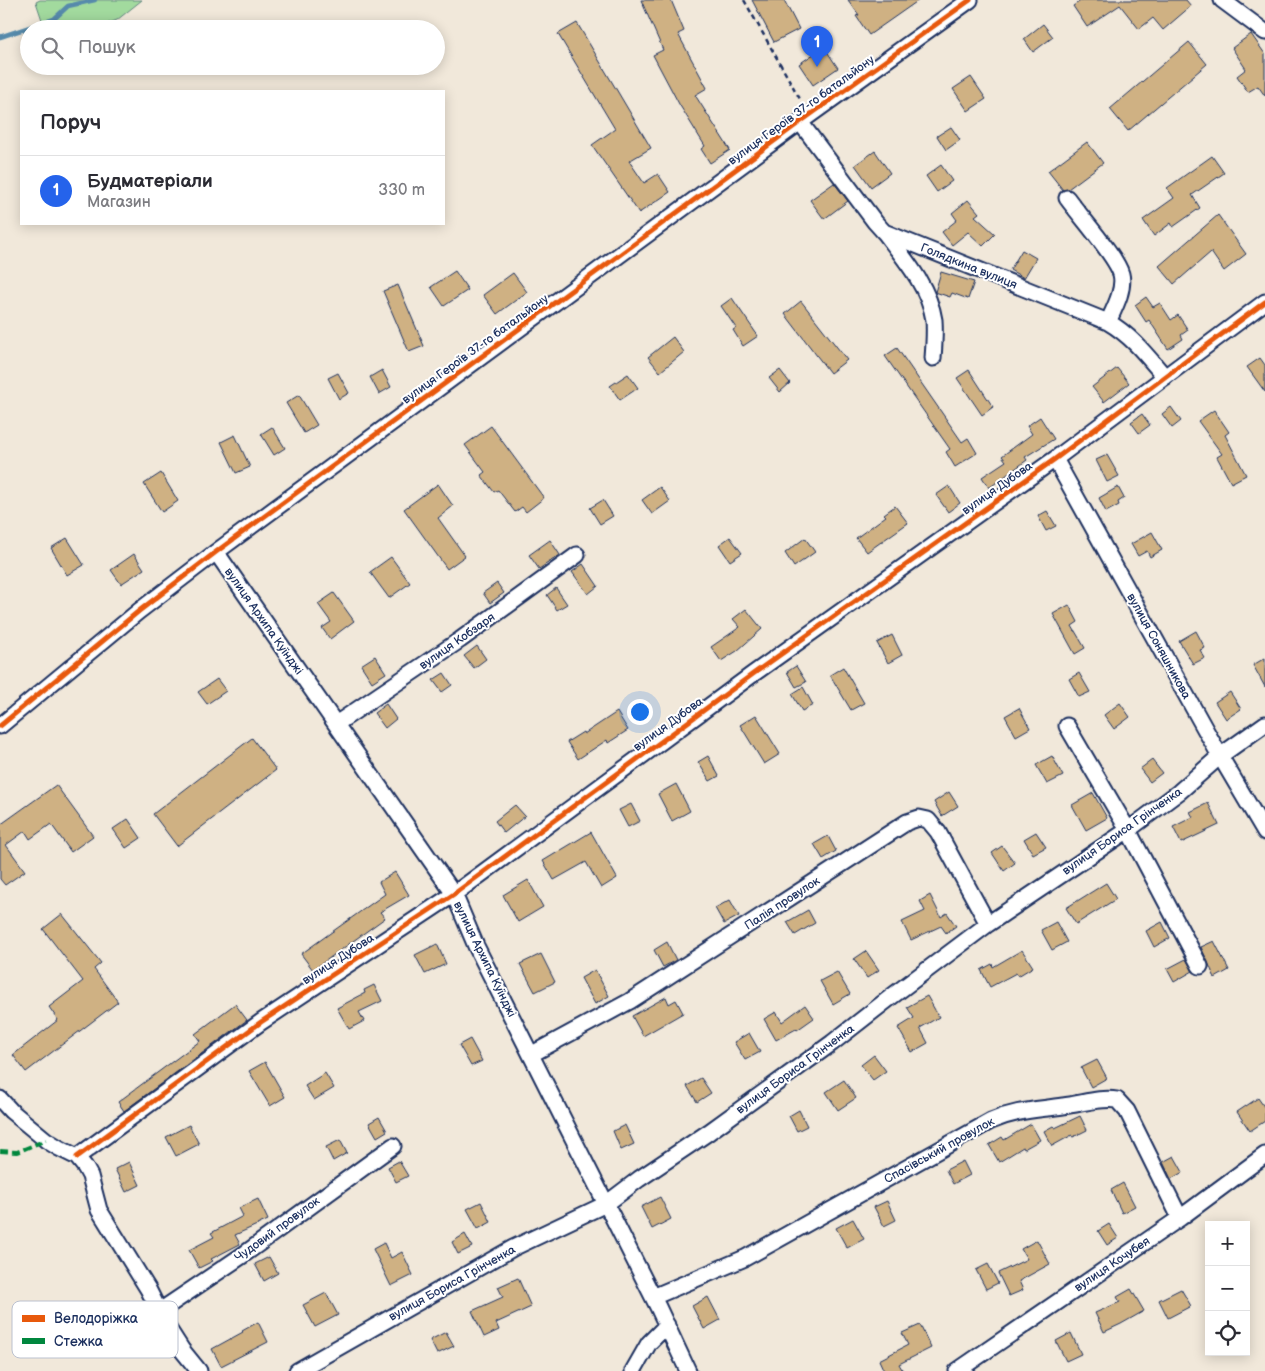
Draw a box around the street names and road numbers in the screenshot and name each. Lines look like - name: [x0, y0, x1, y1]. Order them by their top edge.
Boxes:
- street label: вулиця Героїв 37-го батальйону: [725, 52, 878, 168]
- street label: Голядкина вулиця: [918, 240, 1020, 293]
- street label: вулиця Героїв 37-го батальйону: [399, 291, 552, 407]
- street label: вулиця Дубова: [959, 459, 1035, 518]
- street label: вулиця Архипа Куїнджі: [221, 565, 306, 678]
- street label: вулиця Соняшникова: [1123, 591, 1194, 702]
- street label: вулиця Кобзаря: [416, 610, 498, 673]
- street label: вулиця Дубова: [631, 694, 706, 755]
- street label: вулиця Бориса Грінченка: [1060, 784, 1185, 878]
- street label: Палія провулок: [742, 873, 823, 933]
- street label: вулиця Архипа Куїнджі: [450, 899, 519, 1020]
- street label: вулиця Дубова: [300, 931, 377, 988]
- street label: вулиця Бориса Грінченка: [733, 1021, 857, 1117]
- street label: Спасівський провулок: [882, 1114, 997, 1187]
- street label: Чудовий провулок: [232, 1193, 323, 1265]
- street label: вулиця Кочубея: [1072, 1233, 1153, 1295]
- street label: вулиця Бориса Грінченка: [386, 1242, 518, 1325]

